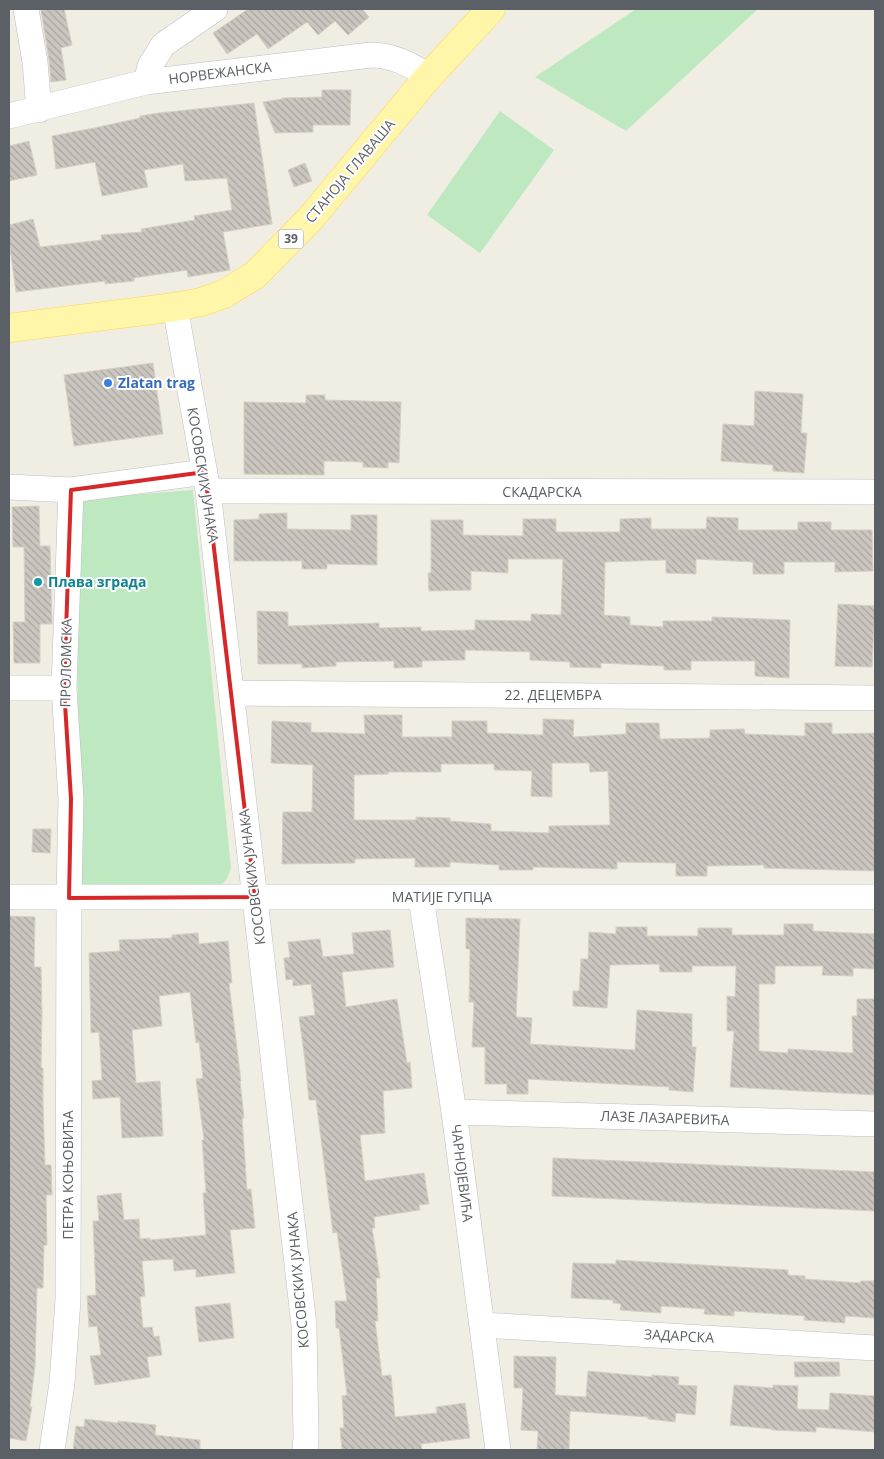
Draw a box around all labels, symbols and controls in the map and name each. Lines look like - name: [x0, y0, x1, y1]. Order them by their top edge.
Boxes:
- street label: НОРВЕЖАНСКА: [167, 57, 273, 88]
- street label: СТАНОЈА ГЛАВАША: [301, 115, 399, 227]
- road number: 39: [278, 230, 304, 248]
- place label: Zlatan trag: [118, 373, 195, 392]
- marker: Zlatan trag: [102, 377, 114, 389]
- street label: КОСОВСКИХ ЈУНАКА: [183, 406, 224, 544]
- street label: СКАДАРСКА: [502, 482, 582, 501]
- place label: Плава зграда: [48, 572, 146, 591]
- marker: Плава зграда: [32, 576, 44, 588]
- street label: ПРОЛОМСКА: [55, 618, 76, 708]
- street label: 22. ДЕЦЕМБРА: [504, 685, 602, 704]
- street label: КОСОВСКИХ ЈУНАКА: [234, 808, 269, 946]
- street label: МАТИЈЕ ГУПЦА: [392, 887, 492, 906]
- street label: ЛАЗЕ ЛАЗАРЕВИЋА: [600, 1106, 730, 1129]
- street label: ПЕТРА КОЊОВИЋА: [58, 1110, 77, 1240]
- street label: ЧАРНОЈЕВИЋА: [447, 1123, 478, 1223]
- street label: КОСОВСКИХ ЈУНАКА: [282, 1211, 313, 1349]
- street label: ЗАДАРСКА: [644, 1324, 715, 1347]

